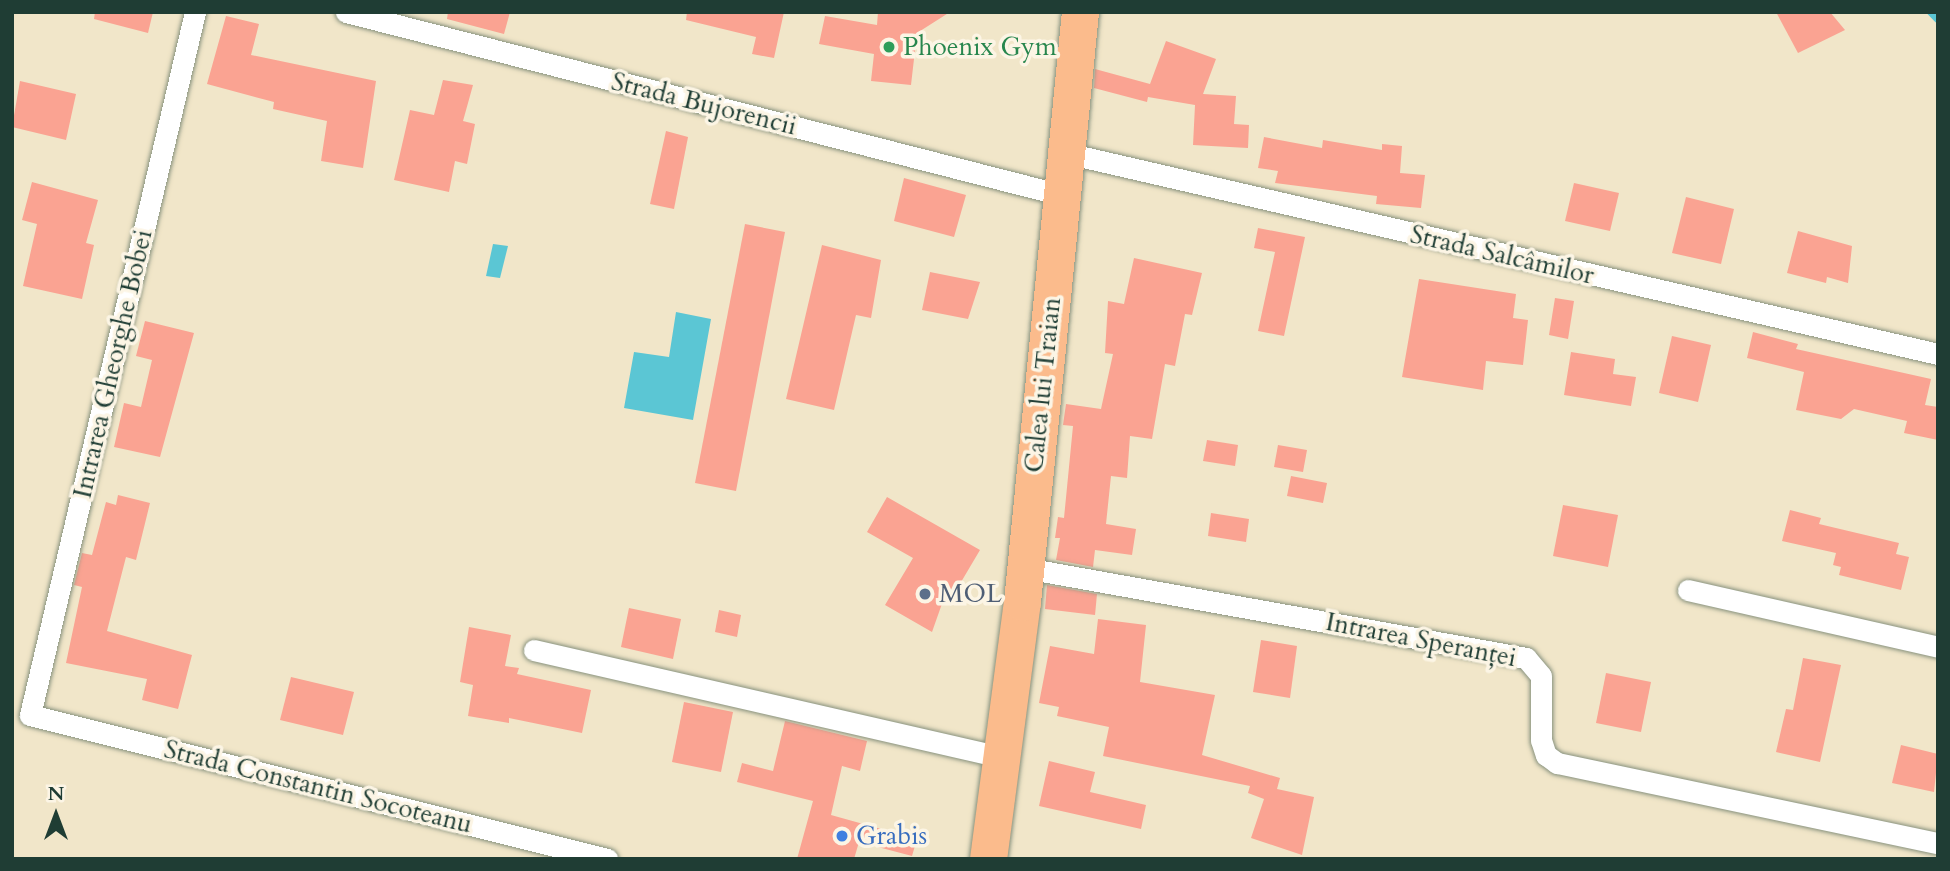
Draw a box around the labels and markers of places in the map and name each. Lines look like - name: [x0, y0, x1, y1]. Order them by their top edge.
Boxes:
- place label: Phoenix Gym: [903, 31, 1057, 63]
- marker: Phoenix Gym: [881, 39, 897, 55]
- place label: MOL: [939, 578, 1002, 610]
- marker: MOL: [917, 586, 933, 602]
- place label: Grabis: [856, 820, 927, 852]
- marker: Grabis: [834, 828, 850, 844]

